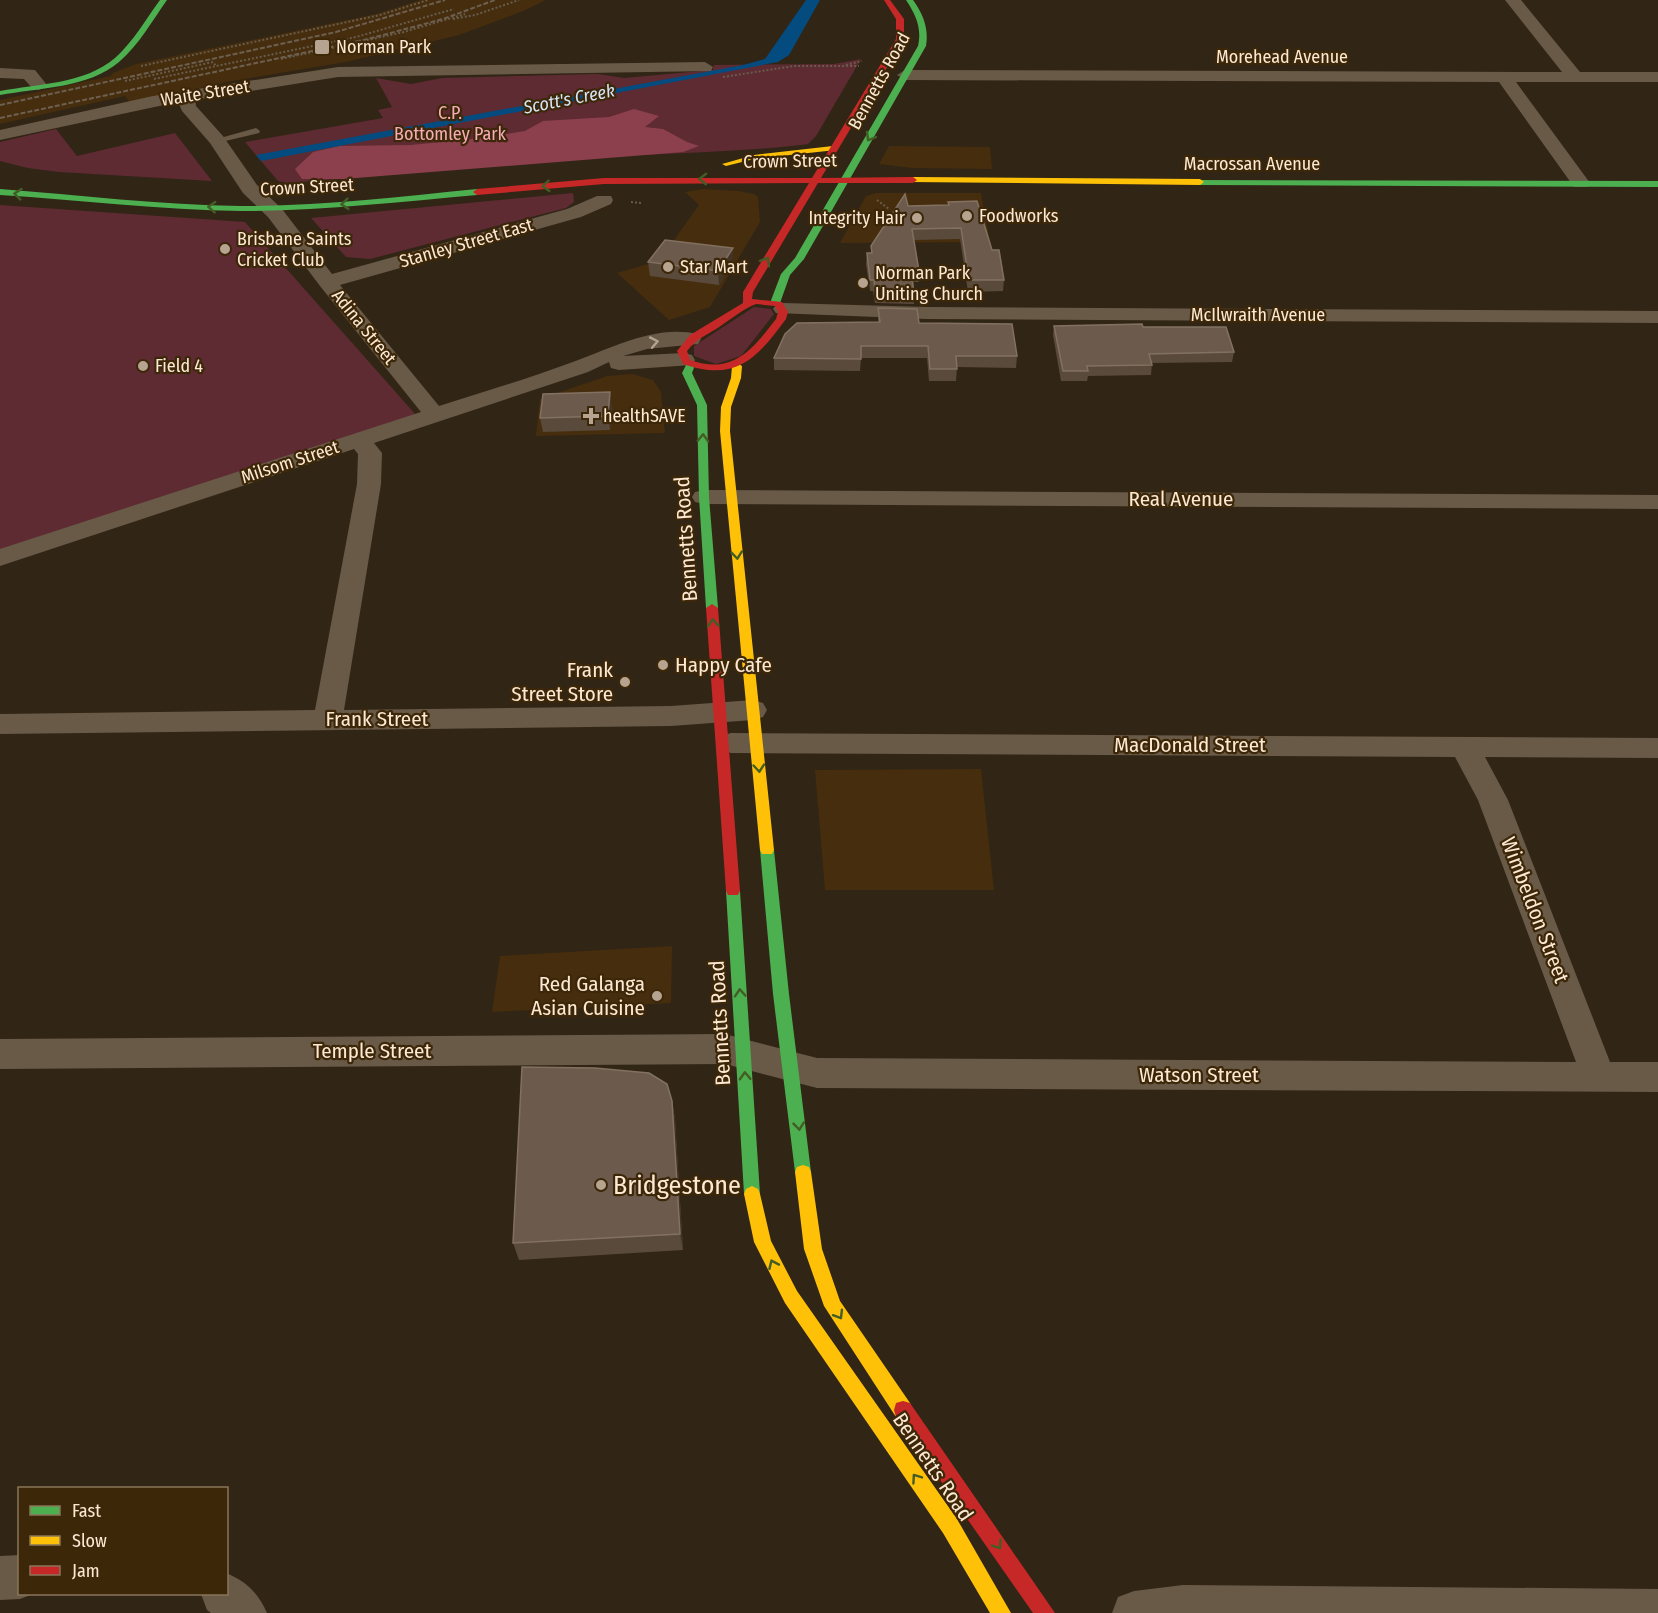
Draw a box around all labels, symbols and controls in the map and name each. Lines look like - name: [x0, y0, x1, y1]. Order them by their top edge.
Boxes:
- street label: Bennetts Road: [843, 29, 915, 133]
- place label: Norman Park: [336, 36, 432, 58]
- marker: Norman Park: [313, 38, 331, 56]
- street label: Morehead Avenue: [1216, 46, 1348, 68]
- street label: Waite Street: [159, 75, 251, 111]
- water label: Scott's Creek: [520, 79, 617, 119]
- park label: C.P. Bottomley Park: [394, 102, 507, 145]
- one-way arrow: [866, 131, 877, 141]
- street label: Crown Street: [743, 149, 837, 173]
- street label: Macrossan Avenue: [1184, 153, 1320, 175]
- one-way arrow: [699, 173, 708, 185]
- street label: Crown Street: [260, 174, 355, 200]
- one-way arrow: [541, 179, 550, 192]
- one-way arrow: [13, 188, 22, 201]
- one-way arrow: [340, 197, 349, 210]
- one-way arrow: [208, 200, 217, 213]
- place label: Foodworks: [979, 205, 1059, 227]
- place label: Integrity Hair: [808, 207, 906, 229]
- marker: Foodworks: [960, 209, 974, 223]
- marker: Integrity Hair: [910, 211, 924, 225]
- street label: Stanley Street East: [397, 213, 535, 273]
- place label: Brisbane Saints Cricket Club: [237, 228, 352, 271]
- marker: Brisbane Saints Cricket Club: [218, 242, 232, 256]
- place label: Star Mart: [680, 256, 748, 278]
- one-way arrow: [759, 257, 771, 267]
- marker: Star Mart: [661, 260, 675, 274]
- place label: Norman Park Uniting Church: [875, 262, 983, 305]
- marker: Norman Park Uniting Church: [856, 276, 870, 290]
- street label: Adina Street: [327, 285, 401, 369]
- street label: McIlwraith Avenue: [1191, 304, 1325, 326]
- one-way arrow: [648, 336, 658, 349]
- place label: Field 4: [155, 355, 203, 377]
- marker: Field 4: [136, 359, 150, 373]
- place label: healthSAVE: [603, 405, 686, 427]
- marker: healthSAVE: [584, 409, 598, 423]
- one-way arrow: [696, 434, 709, 443]
- street label: Milsom Street: [238, 436, 342, 488]
- street label: Bennetts Road: [669, 475, 703, 603]
- street label: Real Avenue: [1129, 486, 1233, 512]
- one-way arrow: [730, 550, 743, 559]
- one-way arrow: [707, 618, 720, 627]
- place label: Happy Cafe: [675, 652, 772, 678]
- place label: Frank Street Store: [511, 657, 613, 707]
- marker: Happy Cafe: [656, 658, 670, 672]
- marker: Frank Street Store: [618, 675, 632, 689]
- street label: Frank Street: [326, 706, 429, 732]
- street label: MacDonald Street: [1114, 732, 1266, 758]
- one-way arrow: [752, 764, 765, 773]
- street label: Wimbeldon Street: [1495, 833, 1575, 987]
- street label: Bennetts Road: [704, 960, 736, 1086]
- place label: Red Galanga Asian Cuisine: [531, 971, 645, 1021]
- marker: Red Galanga Asian Cuisine: [650, 989, 664, 1003]
- one-way arrow: [734, 989, 747, 998]
- street label: Temple Street: [313, 1038, 431, 1064]
- street label: Watson Street: [1139, 1062, 1259, 1088]
- one-way arrow: [739, 1072, 751, 1081]
- one-way arrow: [792, 1122, 804, 1131]
- place label: Bridgestone: [613, 1170, 741, 1201]
- marker: Bridgestone: [594, 1178, 608, 1192]
- one-way arrow: [768, 1260, 780, 1271]
- one-way arrow: [831, 1309, 843, 1319]
- street label: Bennetts Road: [887, 1408, 979, 1526]
- one-way arrow: [912, 1474, 923, 1485]
- legend: [18, 1487, 228, 1595]
- text: Fast: [72, 1500, 101, 1522]
- text: Slow: [72, 1530, 107, 1552]
- one-way arrow: [991, 1538, 1002, 1549]
- text: Jam: [72, 1560, 100, 1582]

